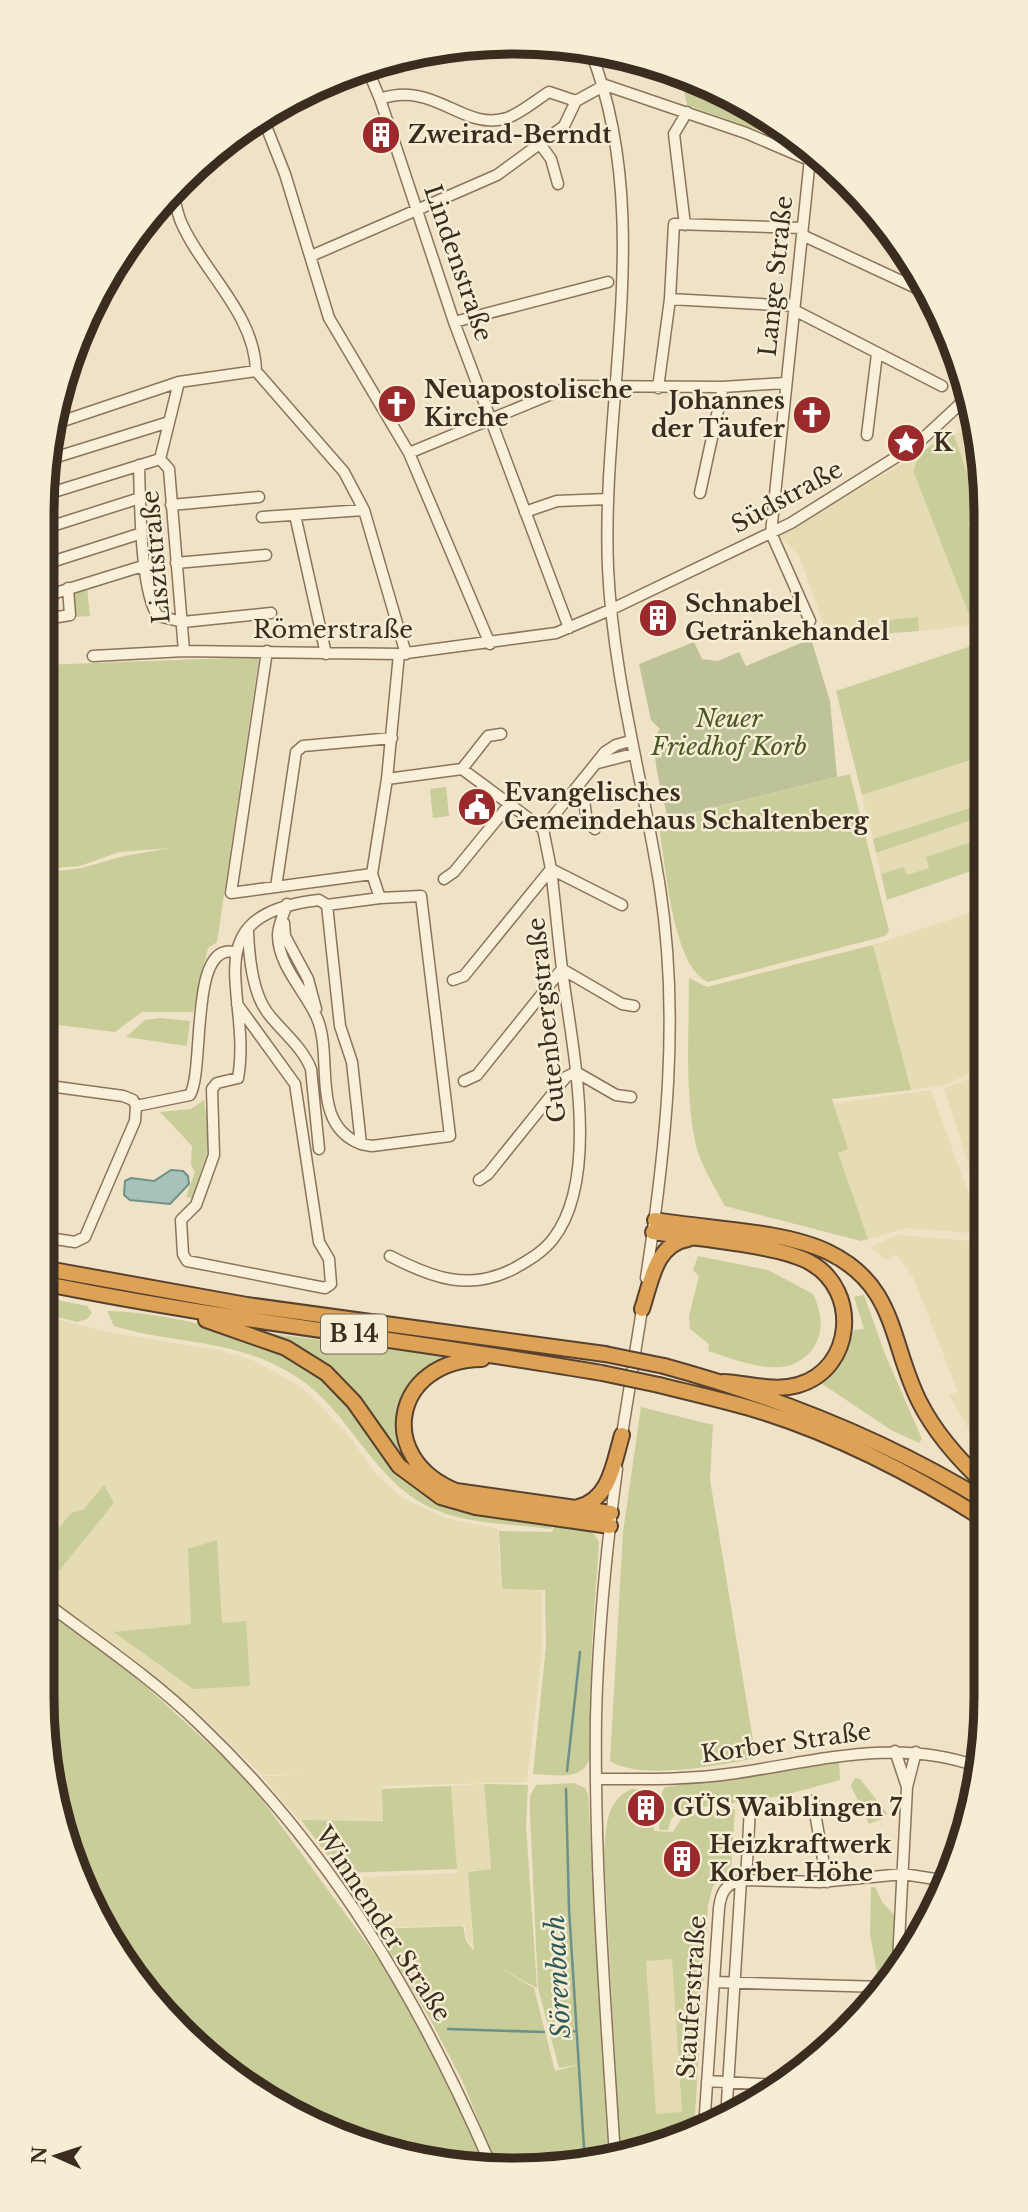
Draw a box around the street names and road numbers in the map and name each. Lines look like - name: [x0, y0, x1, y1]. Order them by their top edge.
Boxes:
- street label: Lindenstraße: [418, 181, 499, 345]
- street label: Lange Straße: [753, 194, 798, 358]
- street label: Südstraße: [726, 454, 847, 539]
- street label: Lisztstraße: [135, 489, 176, 625]
- street label: Römerstraße: [253, 615, 413, 644]
- street label: Gutenbergstraße: [521, 916, 572, 1124]
- road number: B 14: [321, 1315, 387, 1354]
- street label: Korber Straße: [699, 1716, 873, 1769]
- street label: Winnender Straße: [309, 1820, 457, 2027]
- street label: Stauferstraße: [671, 1914, 712, 2080]

